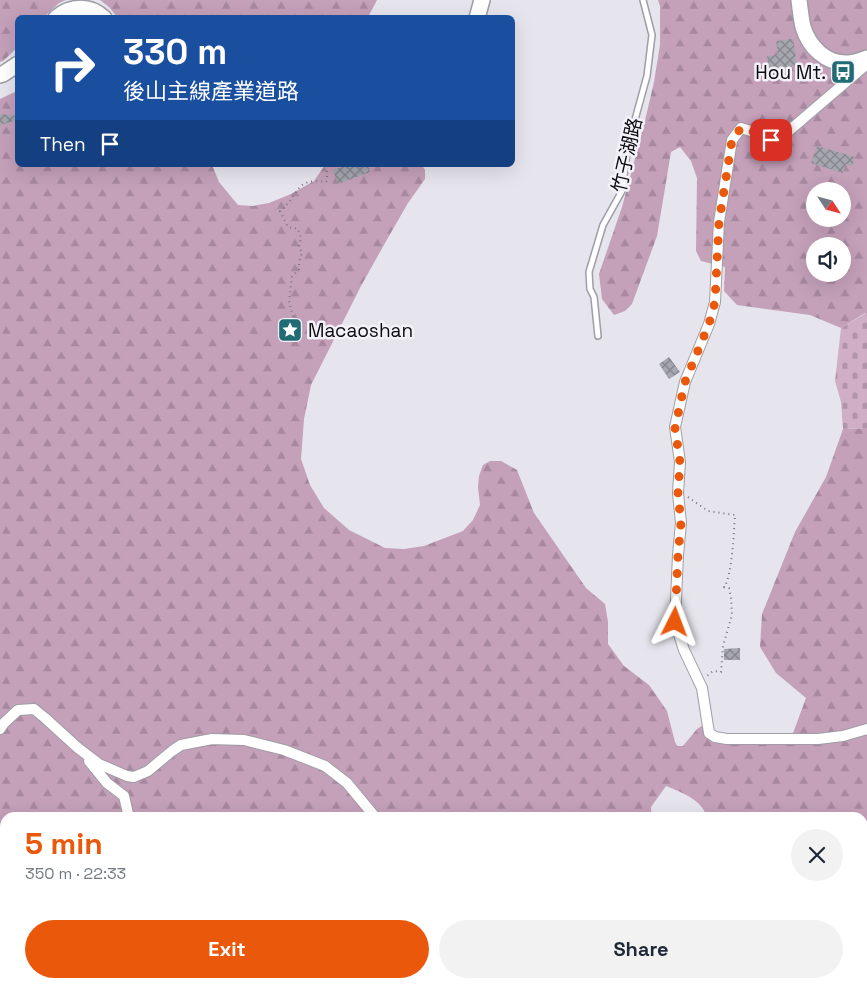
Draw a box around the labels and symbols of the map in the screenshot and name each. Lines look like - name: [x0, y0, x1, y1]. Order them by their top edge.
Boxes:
- bus stop icon: Hou Mt.: [830, 59, 856, 85]
- place label: Hou Mt.: [755, 60, 826, 85]
- street label: 竹子湖路: [606, 115, 648, 195]
- pin: [750, 119, 792, 161]
- north arrow: [806, 182, 851, 228]
- place icon: Macaoshan: [277, 317, 303, 343]
- place label: Macaoshan: [308, 318, 413, 343]
- position arrow: [648, 595, 700, 647]

